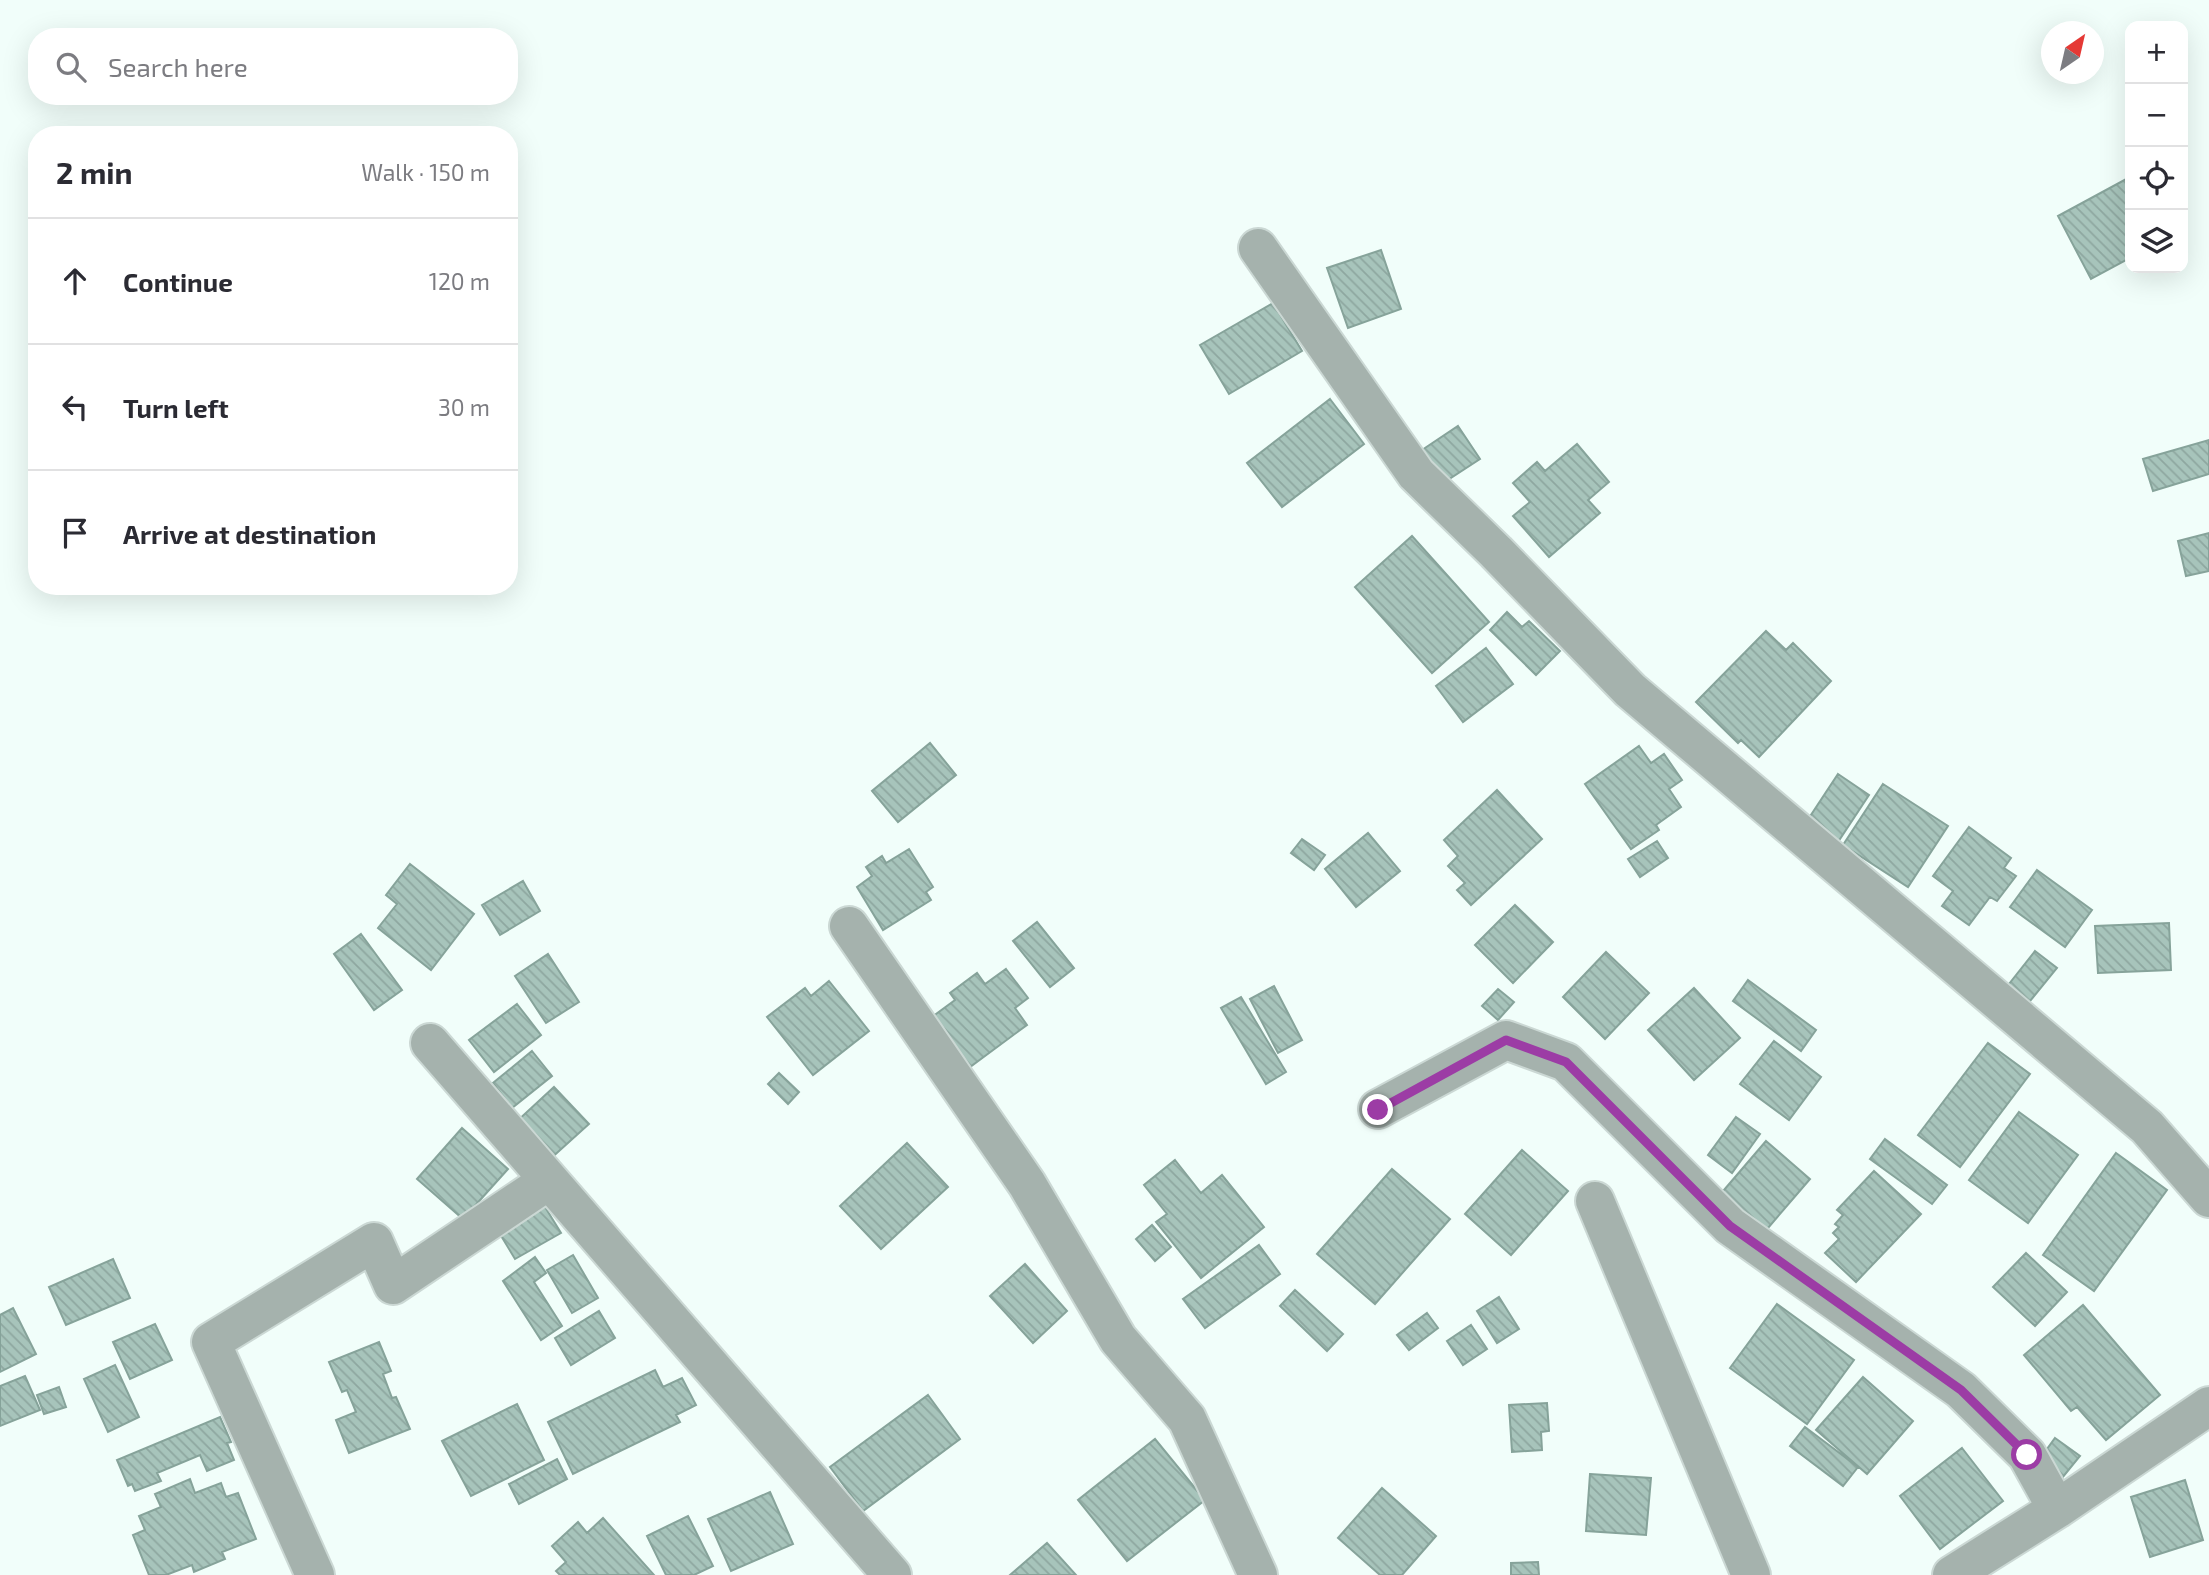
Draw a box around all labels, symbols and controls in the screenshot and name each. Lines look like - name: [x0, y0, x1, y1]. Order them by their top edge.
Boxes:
- north arrow: [2041, 21, 2104, 84]
- map controls: [2125, 21, 2188, 273]
- button: +: [2125, 21, 2188, 84]
- search box: [28, 28, 518, 105]
- icon: search: [52, 48, 90, 86]
- text: Search here: [108, 51, 248, 82]
- button: −: [2125, 84, 2188, 147]
- button: locate: [2125, 147, 2188, 210]
- text: 2 min: [56, 154, 133, 190]
- text: Walk · 150 m: [361, 158, 490, 186]
- button: layers: [2125, 210, 2188, 273]
- icon: ahead: [56, 262, 94, 300]
- text: Continue: [123, 266, 233, 297]
- text: 120 m: [429, 267, 490, 295]
- icon: left: [56, 388, 94, 426]
- text: Turn left: [123, 392, 229, 423]
- text: 30 m: [438, 393, 490, 421]
- icon: arrive: [56, 514, 94, 552]
- text: Arrive at destination: [123, 518, 376, 549]
- route end: [1362, 1094, 1393, 1125]
- route start: [2011, 1439, 2042, 1470]

